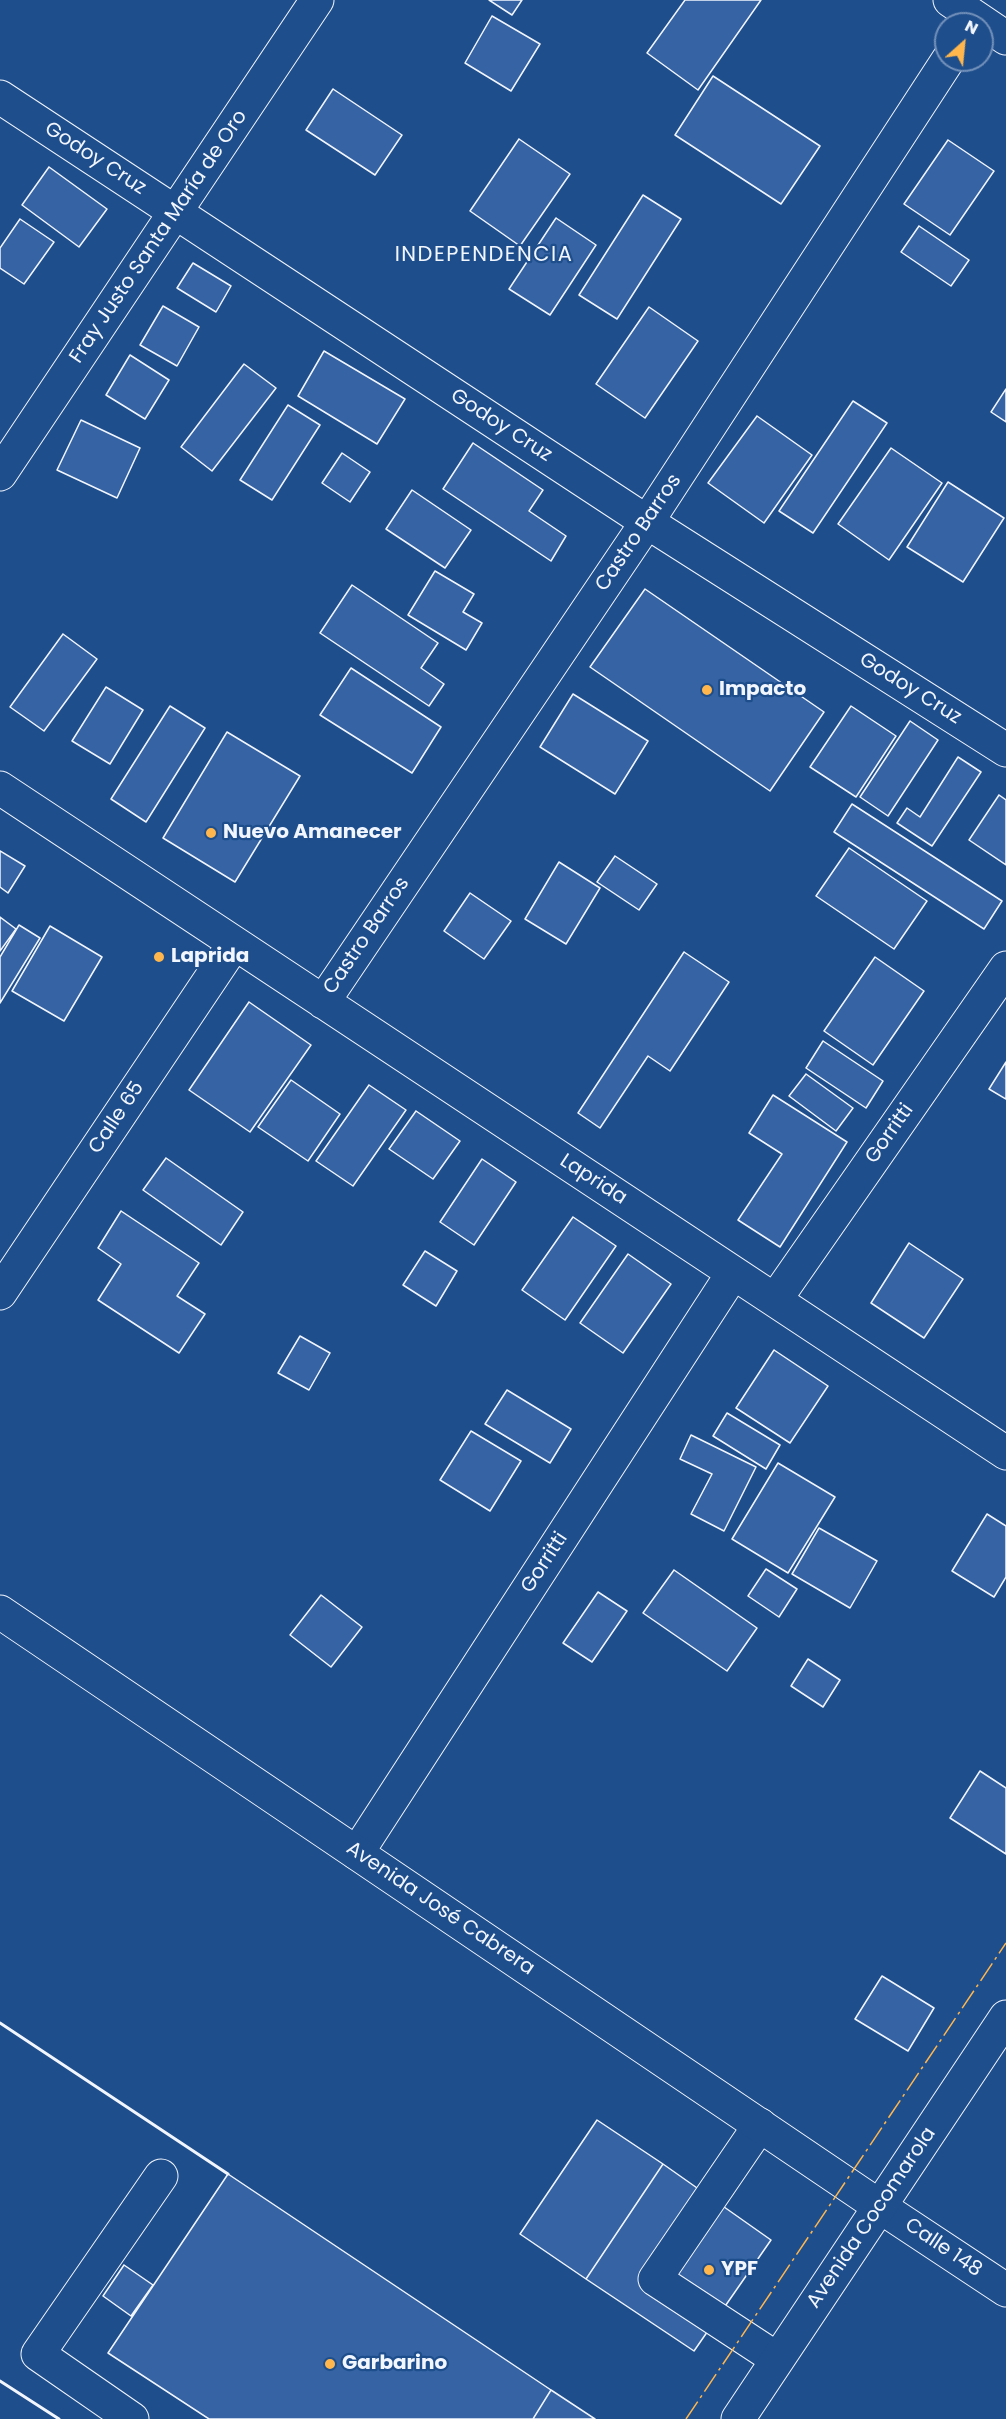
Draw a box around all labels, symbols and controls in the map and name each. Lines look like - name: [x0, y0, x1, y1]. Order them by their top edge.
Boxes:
- north arrow: [934, 12, 994, 72]
- text: N: [961, 14, 982, 40]
- street label: Fray Justo Santa María de Oro: [65, 106, 253, 368]
- street label: Godoy Cruz: [40, 117, 150, 201]
- district label: INDEPENDENCIA: [395, 243, 573, 269]
- street label: Godoy Cruz: [446, 384, 556, 468]
- street label: Castro Barros: [591, 470, 687, 596]
- street label: Godoy Cruz: [854, 648, 966, 730]
- place label: Impacto: [719, 678, 806, 702]
- marker: Impacto: [700, 683, 714, 697]
- place label: Nuevo Amanecer: [223, 821, 402, 845]
- marker: Nuevo Amanecer: [204, 826, 218, 840]
- street label: Castro Barros: [319, 873, 415, 999]
- place label: Laprida: [171, 945, 249, 969]
- marker: Laprida: [152, 950, 166, 964]
- street label: Calle 65: [84, 1077, 150, 1159]
- street label: Gorritti: [861, 1099, 919, 1169]
- street label: Laprida: [555, 1149, 631, 1211]
- street label: Gorritti: [517, 1528, 573, 1598]
- street label: Avenida José Cabrera: [341, 1837, 539, 1981]
- street label: Avenida Cocomarola: [802, 2123, 942, 2313]
- street label: Calle 148: [900, 2213, 986, 2283]
- place label: YPF: [721, 2258, 758, 2282]
- marker: YPF: [702, 2263, 716, 2277]
- place label: Garbarino: [342, 2352, 447, 2376]
- marker: Garbarino: [323, 2357, 337, 2371]

